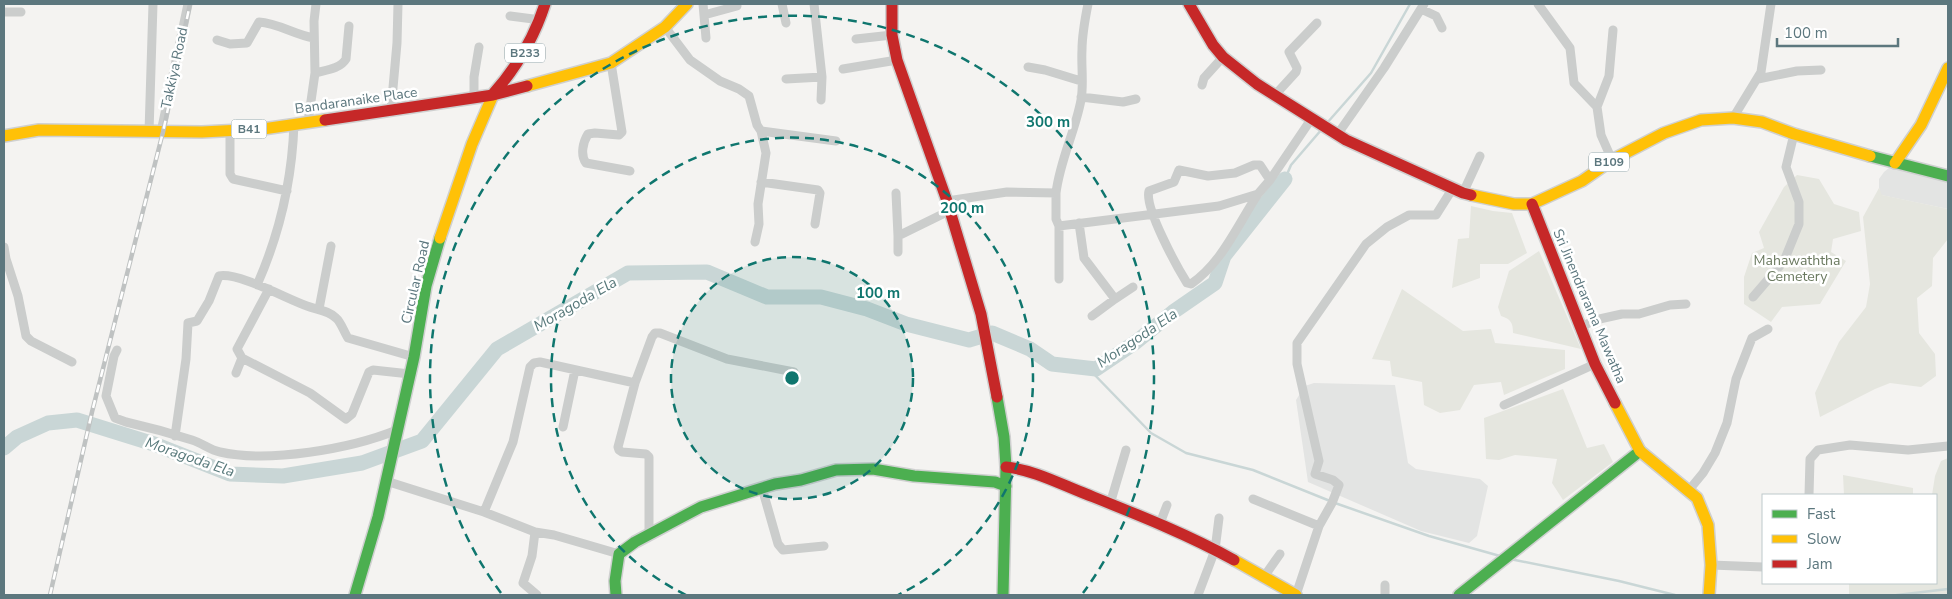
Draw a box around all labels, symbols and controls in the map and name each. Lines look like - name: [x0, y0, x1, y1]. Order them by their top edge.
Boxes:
- scale bar: [1777, 15, 1898, 47]
- text: 100 m: [1784, 23, 1828, 43]
- street label: Takkiya Road: [157, 26, 192, 111]
- road number: B233: [505, 44, 545, 62]
- street label: Bandaranaike Place: [294, 82, 419, 118]
- text: 300 m: [1026, 112, 1070, 132]
- road number: B41: [232, 120, 266, 138]
- road number: B109: [1589, 152, 1629, 172]
- text: 200 m: [940, 198, 984, 218]
- street label: Sri Jinendrarama Mawatha: [1548, 226, 1631, 386]
- street label: Circular Road: [397, 239, 434, 326]
- park label: Mahawaththa Cemetery: [1754, 251, 1840, 286]
- water label: Moragoda Ela: [530, 272, 620, 336]
- text: 100 m: [856, 283, 900, 303]
- water label: Moragoda Ela: [1093, 304, 1181, 372]
- centre of rings: [783, 369, 801, 387]
- water label: Moragoda Ela: [143, 432, 237, 482]
- legend: [1762, 494, 1937, 584]
- text: Fast: [1807, 504, 1836, 524]
- text: Slow: [1807, 529, 1842, 549]
- text: Jam: [1806, 554, 1833, 574]

